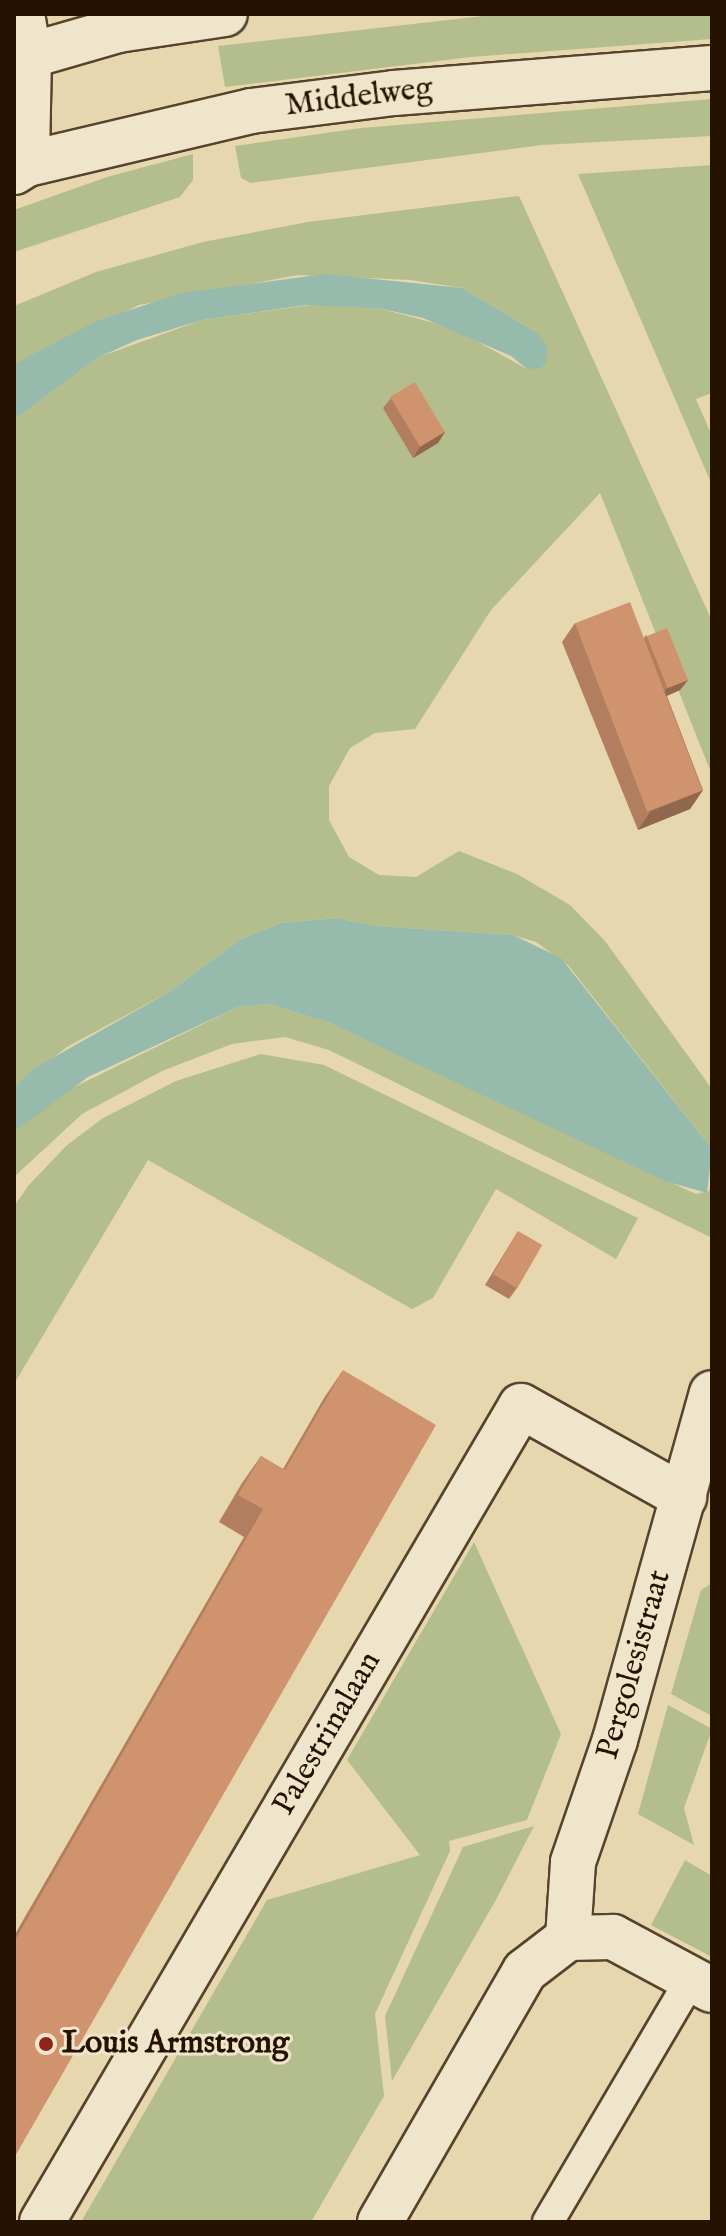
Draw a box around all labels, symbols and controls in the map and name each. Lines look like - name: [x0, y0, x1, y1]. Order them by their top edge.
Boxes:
- street label: Middelweg: [283, 70, 435, 126]
- street label: Pergolesistraat: [590, 1566, 680, 1764]
- street label: Palestrinalaan: [266, 1645, 390, 1823]
- place label: Louis Armstrong: [62, 2025, 289, 2063]
- marker: Louis Armstrong: [37, 2035, 55, 2053]

